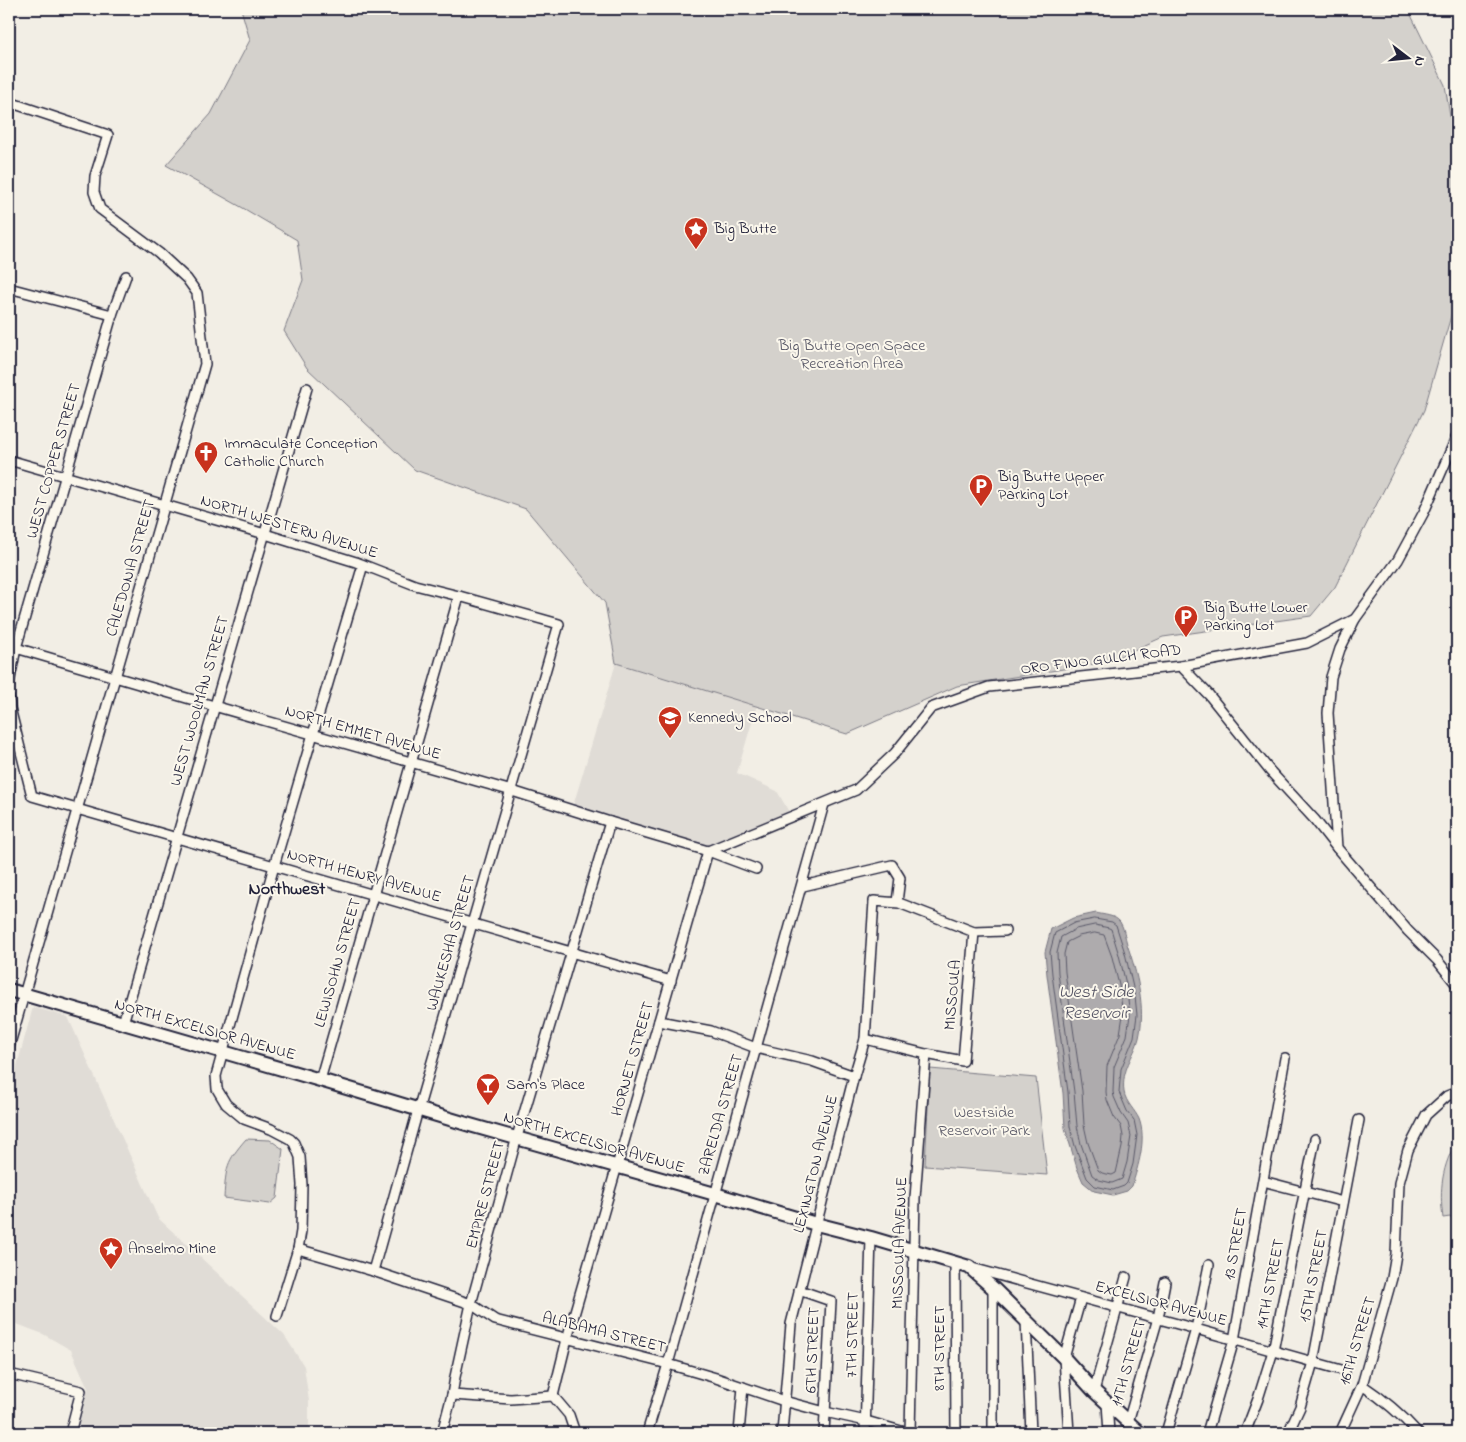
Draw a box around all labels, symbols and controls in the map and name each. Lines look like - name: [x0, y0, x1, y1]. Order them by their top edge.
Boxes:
- north arrow: [1384, 32, 1434, 82]
- text: N: [1408, 54, 1430, 69]
- place icon: Big Butte: [683, 216, 709, 250]
- place label: Big Butte: [713, 217, 777, 241]
- park label: Big Butte Open Space Recreation Area: [778, 334, 926, 376]
- street label: WEST COPPER STREET: [20, 381, 88, 541]
- place label: Immaculate Conception Catholic Church: [224, 432, 378, 474]
- church icon: Immaculate Conception Catholic Church: [193, 440, 219, 474]
- place label: Big Butte Upper Parking Lot: [997, 465, 1104, 507]
- parking icon: Big Butte Upper Parking Lot: [968, 473, 994, 507]
- street label: NORTH WESTERN AVENUE: [197, 489, 381, 565]
- street label: CALEDONIA STREET: [100, 497, 162, 639]
- place label: Big Butte Lower Parking Lot: [1203, 596, 1308, 638]
- parking icon: Big Butte Lower Parking Lot: [1173, 604, 1199, 638]
- street label: WEST WOOLMAN STREET: [164, 613, 236, 789]
- street label: ORO FINO GULCH ROAD: [1019, 638, 1183, 682]
- street label: NORTH EMMET AVENUE: [282, 699, 444, 767]
- school or university icon: Kennedy School: [657, 705, 683, 739]
- place label: Kennedy School: [688, 706, 792, 730]
- street label: NORTH HENRY AVENUE: [284, 843, 444, 909]
- street label: WAUKESHA STREET: [420, 872, 482, 1014]
- district label: Northwest: [249, 877, 326, 903]
- street label: LEWISOHN STREET: [308, 896, 368, 1030]
- street label: MISSOULA: [938, 959, 968, 1031]
- water label: West Side Reservoir: [1059, 980, 1134, 1027]
- street label: NORTH EXCELSIOR AVENUE: [111, 993, 299, 1067]
- street label: HORNET STREET: [605, 999, 661, 1119]
- street label: ZARELDA STREET: [692, 1051, 750, 1179]
- bar icon: Sam's Place: [475, 1072, 501, 1106]
- place label: Sam's Place: [506, 1073, 586, 1097]
- street label: LEXINGTON AVENUE: [787, 1092, 845, 1236]
- park label: Westside Reservoir Park: [938, 1101, 1031, 1143]
- street label: NORTH EXCELSIOR AVENUE: [500, 1106, 688, 1180]
- street label: EMPIRE STREET: [460, 1138, 512, 1252]
- street label: MISSOULA AVENUE: [886, 1177, 914, 1309]
- street label: 13 STREET: [1218, 1206, 1254, 1282]
- street label: 15TH STREET: [1293, 1228, 1335, 1324]
- place icon: Anselmo Mine: [98, 1236, 124, 1270]
- place label: Anselmo Mine: [128, 1237, 217, 1261]
- street label: 14TH STREET: [1251, 1237, 1291, 1331]
- street label: EXCELSIOR AVENUE: [1092, 1275, 1230, 1333]
- street label: 7TH STREET: [840, 1292, 866, 1378]
- street label: 16TH STREET: [1333, 1294, 1383, 1388]
- street label: 8TH STREET: [928, 1305, 952, 1391]
- street label: ALABAMA STREET: [540, 1306, 668, 1360]
- street label: 6TH STREET: [800, 1306, 826, 1394]
- street label: 11TH STREET: [1105, 1317, 1153, 1409]

